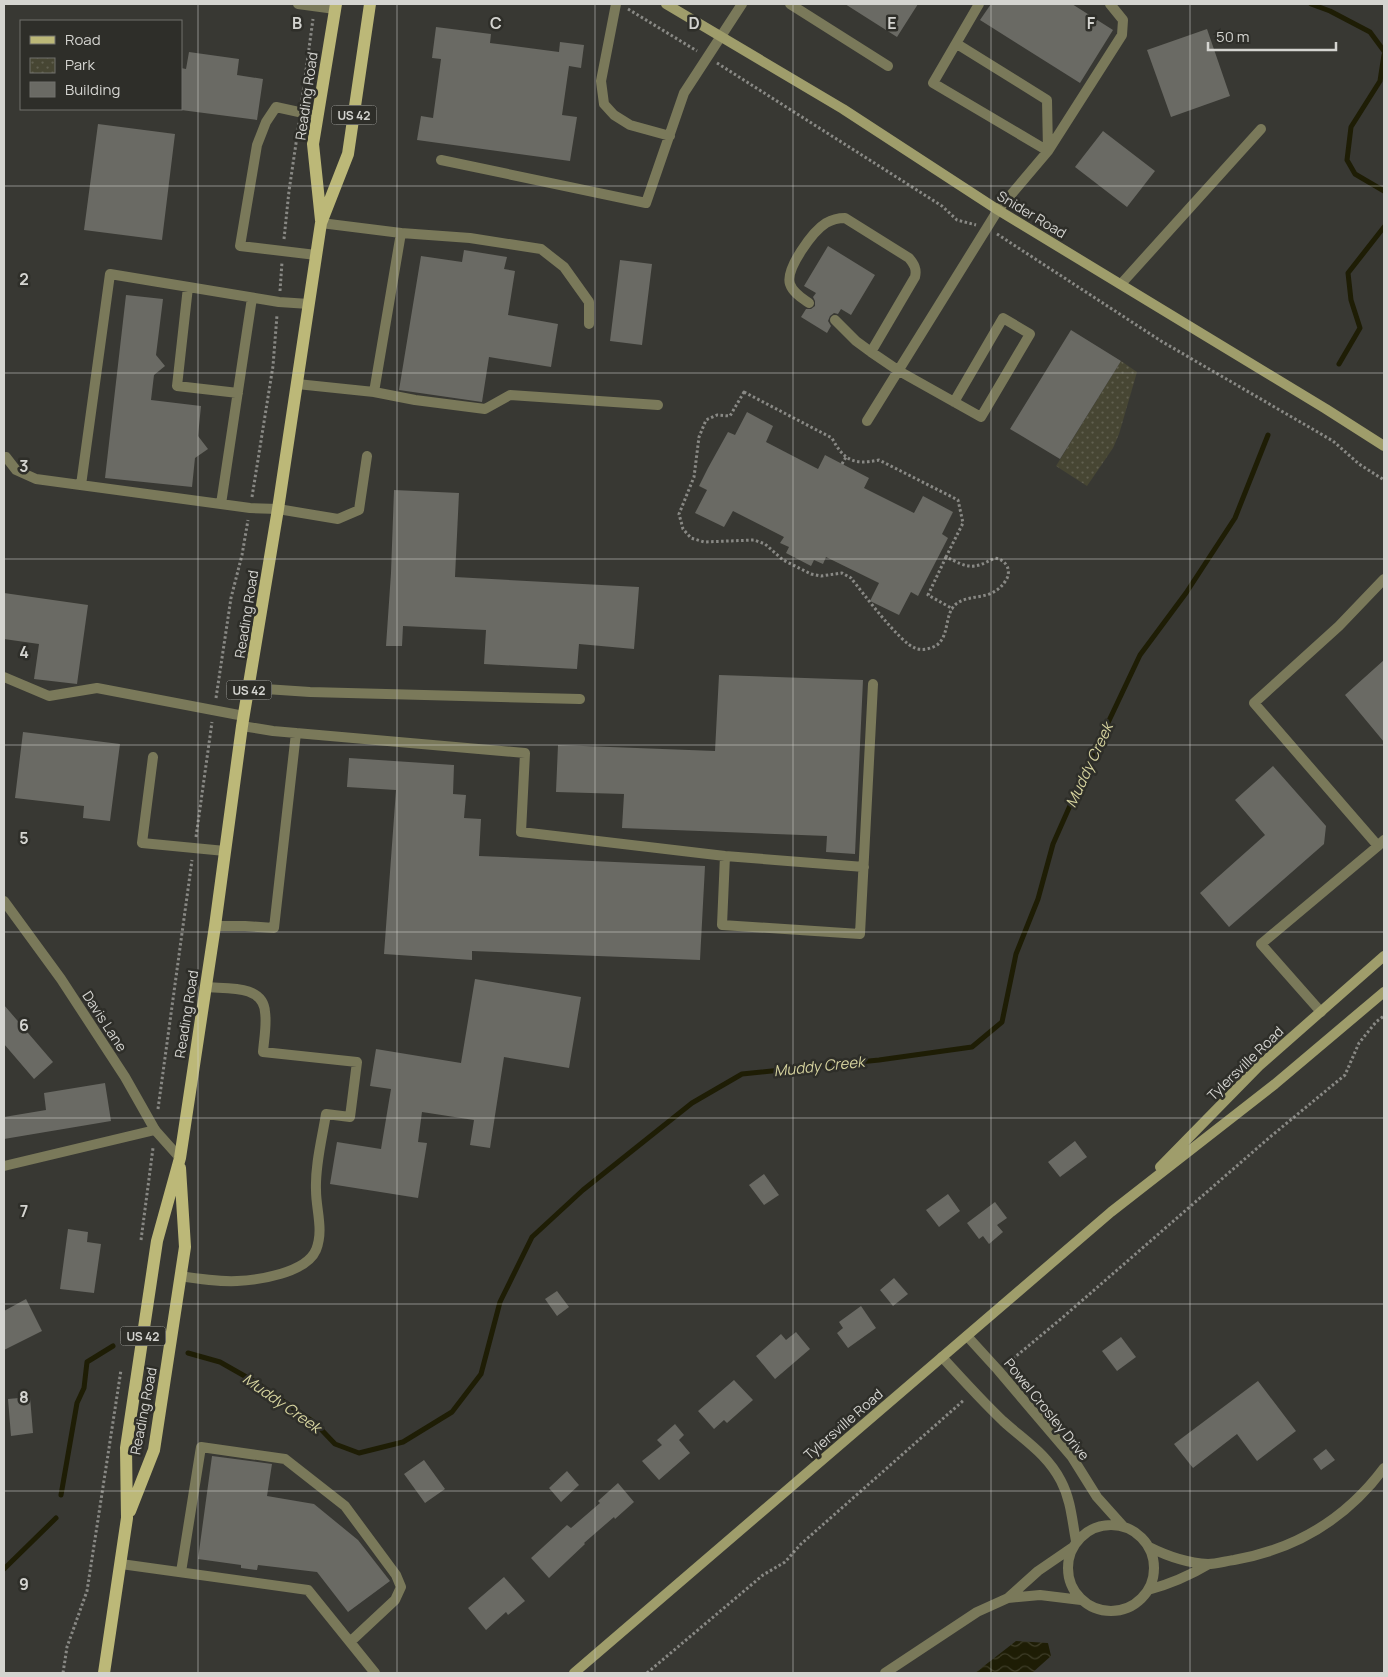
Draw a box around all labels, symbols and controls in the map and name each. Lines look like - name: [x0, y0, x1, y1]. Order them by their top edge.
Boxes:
- text: B: [292, 12, 302, 34]
- text: C: [490, 12, 502, 34]
- text: D: [688, 12, 700, 34]
- text: E: [887, 12, 897, 34]
- text: F: [1087, 12, 1096, 34]
- legend: [20, 20, 182, 110]
- scale bar: [1208, 20, 1336, 52]
- text: 50 m: [1216, 26, 1250, 47]
- text: Road: [65, 29, 101, 50]
- street label: Reading Road: [290, 51, 322, 141]
- text: Park: [65, 54, 95, 75]
- text: Building: [65, 79, 120, 100]
- road number: US 42: [332, 106, 376, 124]
- street label: Snider Road: [994, 186, 1070, 242]
- text: 2: [19, 268, 29, 290]
- text: 3: [19, 455, 29, 477]
- street label: Reading Road: [230, 569, 262, 659]
- text: 4: [19, 641, 29, 663]
- road number: US 42: [226, 680, 272, 700]
- water label: Muddy Creek: [1060, 717, 1119, 811]
- text: 5: [19, 827, 29, 849]
- street label: Reading Road: [170, 969, 202, 1059]
- street label: Davis Lane: [78, 987, 132, 1055]
- text: 6: [19, 1014, 29, 1036]
- street label: Tylersville Road: [1203, 1022, 1287, 1104]
- water label: Muddy Creek: [773, 1051, 868, 1081]
- text: 7: [20, 1200, 28, 1222]
- road number: US 42: [120, 1326, 166, 1345]
- street label: Powel Crosley Drive: [1000, 1354, 1094, 1464]
- street label: Reading Road: [125, 1366, 161, 1456]
- water label: Muddy Creek: [239, 1368, 327, 1439]
- street label: Tylersville Road: [799, 1384, 887, 1464]
- text: 8: [19, 1386, 29, 1408]
- text: 9: [19, 1573, 29, 1595]

